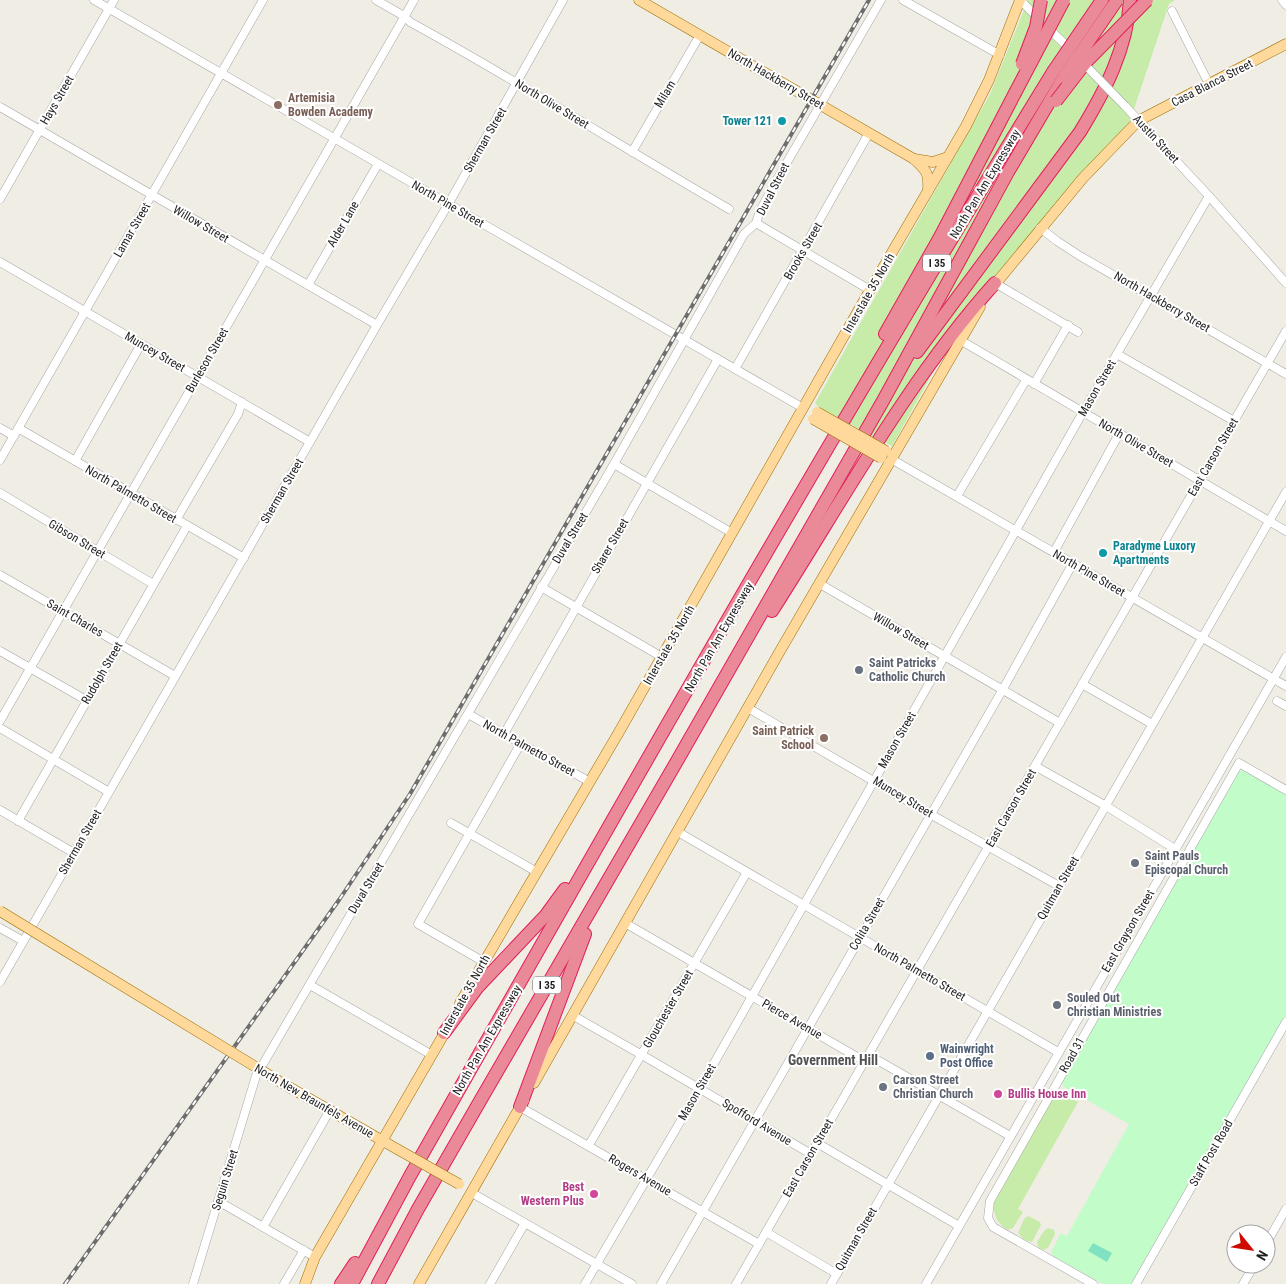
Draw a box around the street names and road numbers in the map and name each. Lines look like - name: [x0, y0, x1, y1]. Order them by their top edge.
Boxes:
- street label: North Hackberry Street: [726, 46, 827, 112]
- street label: Casa Blanca Street: [1169, 56, 1255, 110]
- street label: Hays Street: [37, 73, 77, 127]
- street label: North Olive Street: [512, 76, 592, 132]
- street label: Milam: [651, 78, 679, 110]
- street label: Sherman Street: [461, 105, 509, 175]
- street label: Austin Street: [1130, 112, 1182, 166]
- street label: North Pan Am Expressway: [947, 127, 1023, 241]
- street label: Duval Street: [754, 160, 792, 218]
- street label: North Pine Street: [409, 178, 487, 231]
- street label: Alder Lane: [324, 198, 362, 249]
- street label: Lamar Street: [111, 200, 153, 260]
- street label: Willow Street: [171, 202, 232, 246]
- street label: Brooks Street: [781, 219, 825, 282]
- street label: Interstate 35 North: [841, 250, 898, 335]
- road number: I 35: [923, 254, 951, 272]
- street label: North Hackberry Street: [1112, 269, 1213, 335]
- street label: Burleson Street: [183, 325, 231, 395]
- street label: Muncey Street: [122, 329, 188, 375]
- street label: Mason Street: [1075, 357, 1119, 419]
- street label: East Carson Street: [1185, 415, 1241, 499]
- street label: North Olive Street: [1096, 416, 1176, 470]
- street label: Sherman Street: [258, 456, 306, 526]
- street label: North Palmetto Street: [83, 462, 180, 526]
- street label: Duval Street: [549, 510, 591, 566]
- street label: Sharer Street: [589, 515, 632, 576]
- street label: Gibson Street: [46, 517, 108, 562]
- street label: North Pine Street: [1050, 547, 1128, 600]
- street label: North Pan Am Expressway: [682, 579, 756, 695]
- street label: Saint Charles: [44, 596, 106, 640]
- street label: Interstate 35 North: [641, 602, 698, 687]
- street label: Willow Street: [871, 609, 932, 653]
- street label: Rudolph Street: [79, 639, 126, 707]
- street label: Mason Street: [875, 709, 919, 771]
- street label: North Palmetto Street: [481, 717, 578, 779]
- street label: East Carson Street: [983, 766, 1039, 850]
- street label: Muncey Street: [870, 774, 936, 821]
- street label: Sherman Street: [56, 807, 104, 877]
- street label: Quitman Street: [1034, 853, 1082, 922]
- street label: Duval Street: [345, 860, 387, 916]
- street label: East Grayson Street: [1099, 887, 1157, 975]
- street label: Colita Street: [846, 895, 888, 953]
- street label: North Palmetto Street: [872, 940, 969, 1004]
- street label: Interstate 35 North: [437, 952, 493, 1038]
- street label: Glouchester Street: [640, 967, 696, 1051]
- road number: I 35: [533, 976, 561, 994]
- street label: North Pan Am Expressway: [450, 982, 524, 1098]
- street label: Pierce Avenue: [759, 996, 825, 1042]
- street label: Road 31: [1056, 1035, 1088, 1075]
- street label: North New Braunfels Avenue: [252, 1061, 376, 1141]
- street label: Mason Street: [675, 1061, 719, 1123]
- street label: Spofford Avenue: [720, 1096, 795, 1148]
- street label: East Carson Street: [780, 1116, 836, 1200]
- street label: Staff Post Road: [1186, 1117, 1236, 1189]
- street label: Seguin Street: [209, 1147, 241, 1212]
- street label: Rogers Avenue: [606, 1151, 674, 1199]
- street label: Quitman Street: [832, 1204, 880, 1273]

